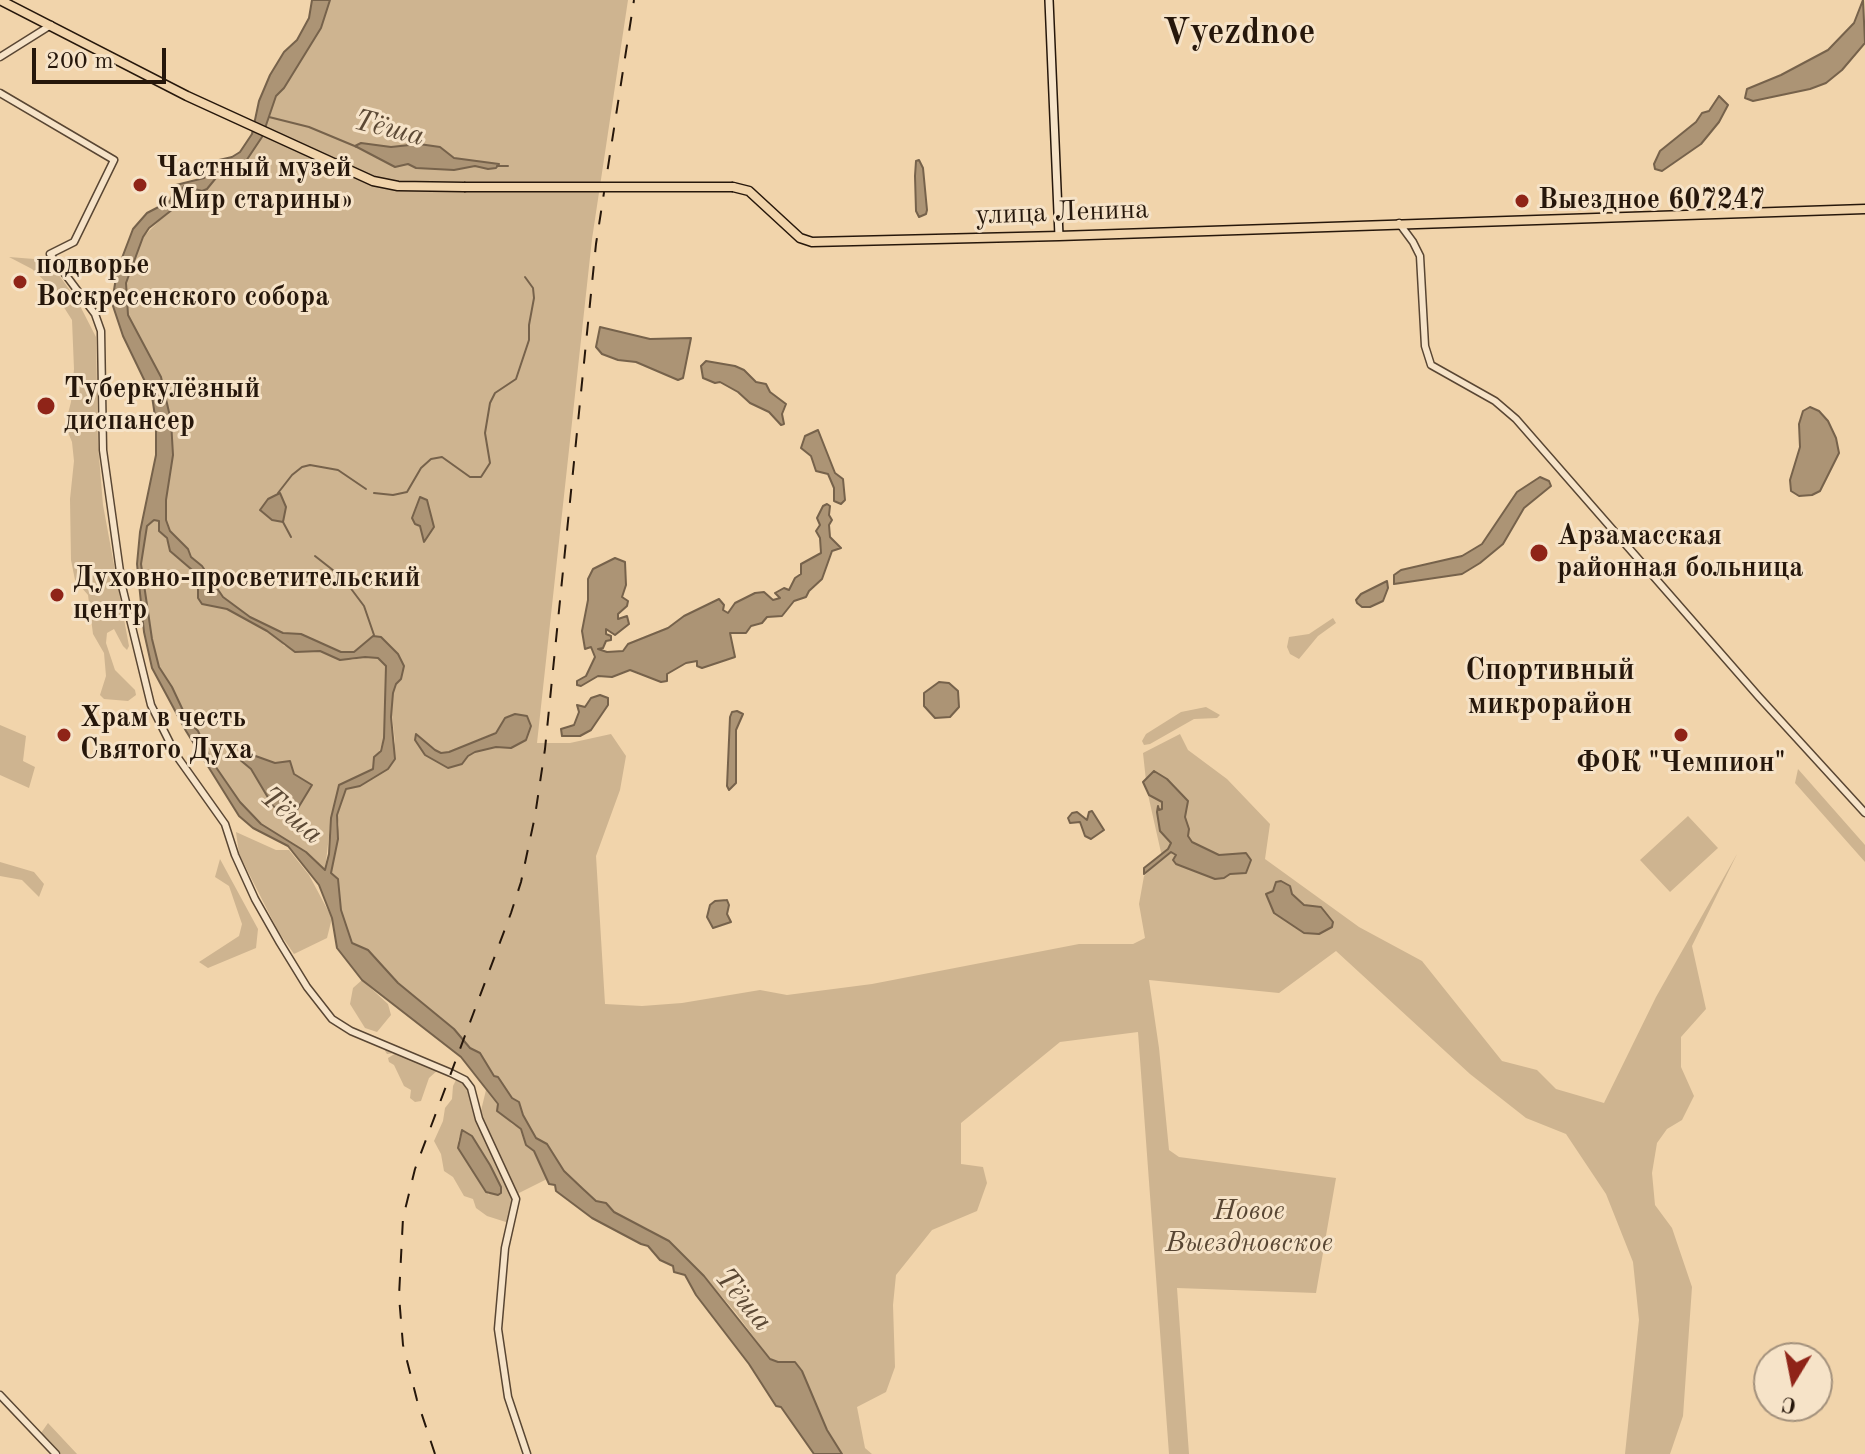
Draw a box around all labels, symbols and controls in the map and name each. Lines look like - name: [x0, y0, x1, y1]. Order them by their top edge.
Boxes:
- district label: Vyezdnoe: [1163, 12, 1315, 56]
- scale bar: [36, 32, 170, 82]
- text: 200 m: [46, 50, 114, 74]
- water label: Тёша: [350, 103, 428, 155]
- place label: Частный музей «Мир старины»: [156, 152, 354, 218]
- marker: Частный музей «Мир старины»: [131, 176, 149, 194]
- place label: Выездное 607247: [1538, 184, 1765, 218]
- marker: Выездное 607247: [1513, 192, 1531, 210]
- street label: улица Ленина: [975, 193, 1149, 233]
- place label: подворье Воскресенского собора: [36, 249, 329, 315]
- marker: подворье Воскресенского собора: [11, 273, 29, 291]
- place label: Туберкулёзный диспансер: [64, 373, 260, 439]
- marker: Туберкулёзный диспансер: [35, 395, 57, 417]
- place label: Арзамасская районная больница: [1557, 520, 1804, 586]
- marker: Арзамасская районная больница: [1528, 542, 1550, 564]
- place label: Духовно-просветительский центр: [73, 562, 420, 628]
- marker: Духовно-просветительский центр: [48, 586, 66, 604]
- district label: Спортивный микрорайон: [1465, 653, 1635, 724]
- place label: Храм в честь Святого Духа: [80, 702, 253, 768]
- marker: Храм в честь Святого Духа: [55, 726, 73, 744]
- marker: ФОК "Чемпион": [1672, 726, 1690, 744]
- place label: ФОК "Чемпион": [1576, 747, 1786, 781]
- water label: Тёша: [252, 779, 330, 853]
- park label: Новое Выездновское: [1165, 1195, 1333, 1261]
- water label: Тёша: [706, 1261, 780, 1339]
- north arrow: [1753, 1342, 1833, 1422]
- text: С: [1780, 1392, 1798, 1416]

